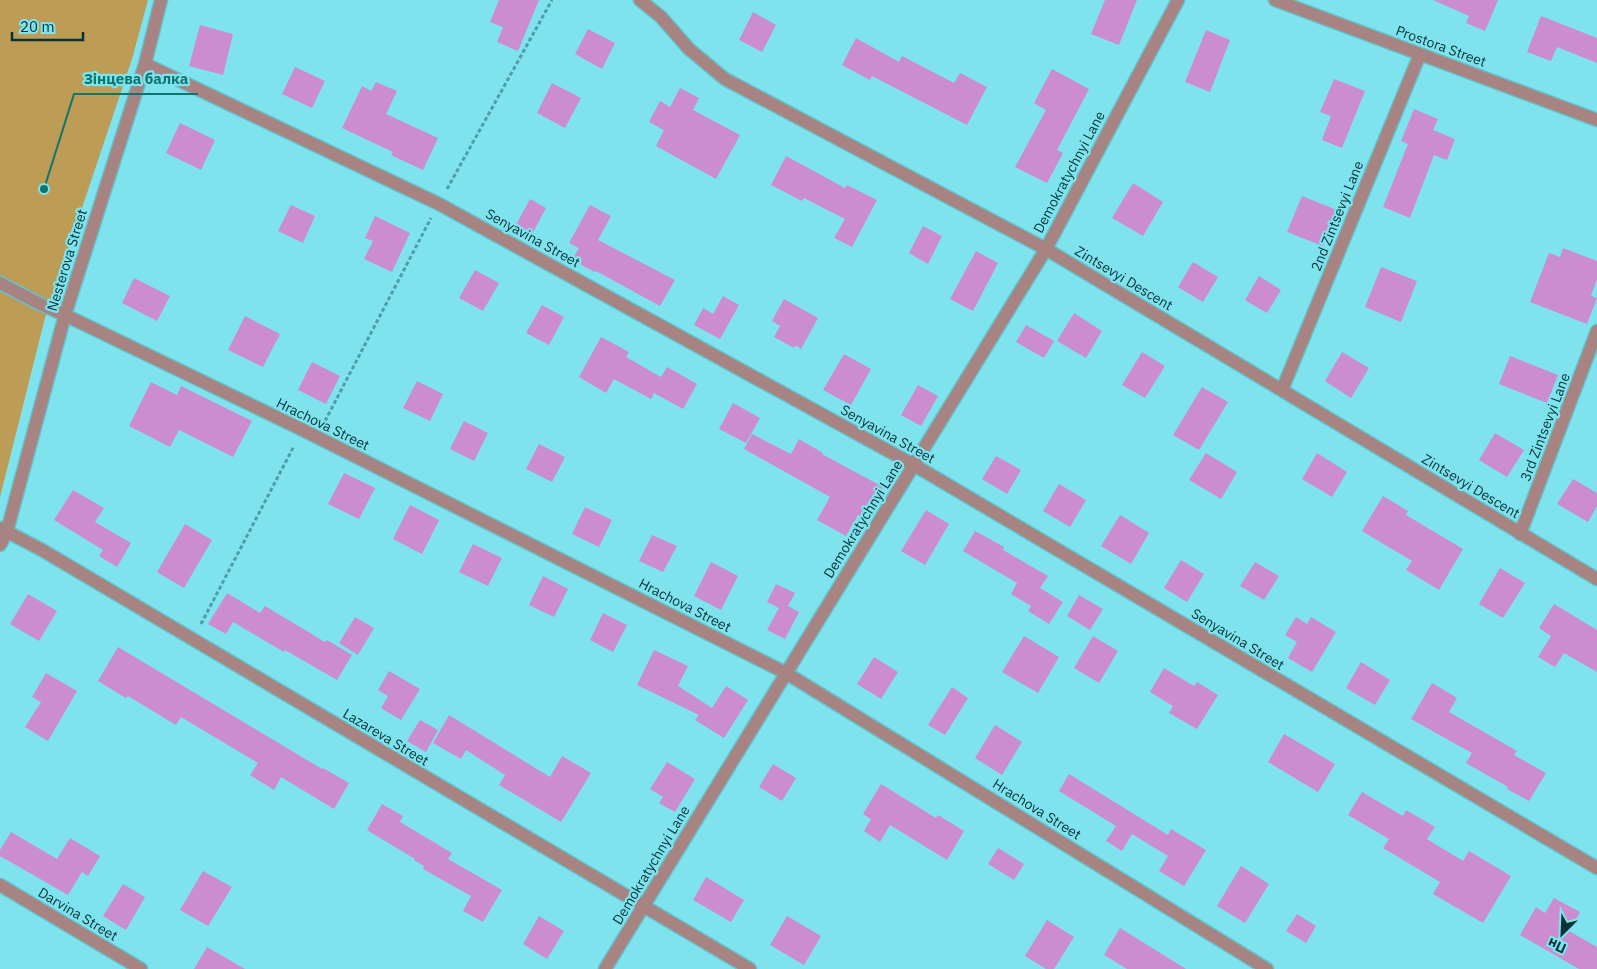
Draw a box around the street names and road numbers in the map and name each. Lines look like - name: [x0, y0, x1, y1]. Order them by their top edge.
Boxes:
- street label: Prostora Street: [1393, 21, 1489, 71]
- street label: Demokratychnyi Lane: [1029, 108, 1109, 236]
- street label: 2nd Zintsevyi Lane: [1307, 158, 1367, 274]
- street label: Senyavina Street: [483, 205, 583, 271]
- street label: Nesterova Street: [43, 207, 91, 313]
- street label: Zintsevyi Descent: [1072, 242, 1176, 314]
- street label: 3rd Zintsevyi Lane: [1516, 370, 1574, 484]
- street label: Hrachova Street: [274, 394, 372, 454]
- street label: Senyavina Street: [838, 401, 938, 467]
- street label: Zintsevyi Descent: [1419, 450, 1523, 522]
- street label: Demokratychnyi Lane: [819, 456, 907, 581]
- street label: Hrachova Street: [636, 574, 734, 636]
- street label: Senyavina Street: [1188, 604, 1288, 674]
- street label: Lazareva Street: [340, 704, 432, 770]
- street label: Hrachova Street: [989, 775, 1085, 843]
- street label: Demokratychnyi Lane: [608, 802, 694, 928]
- street label: Darvina Street: [35, 883, 121, 945]

